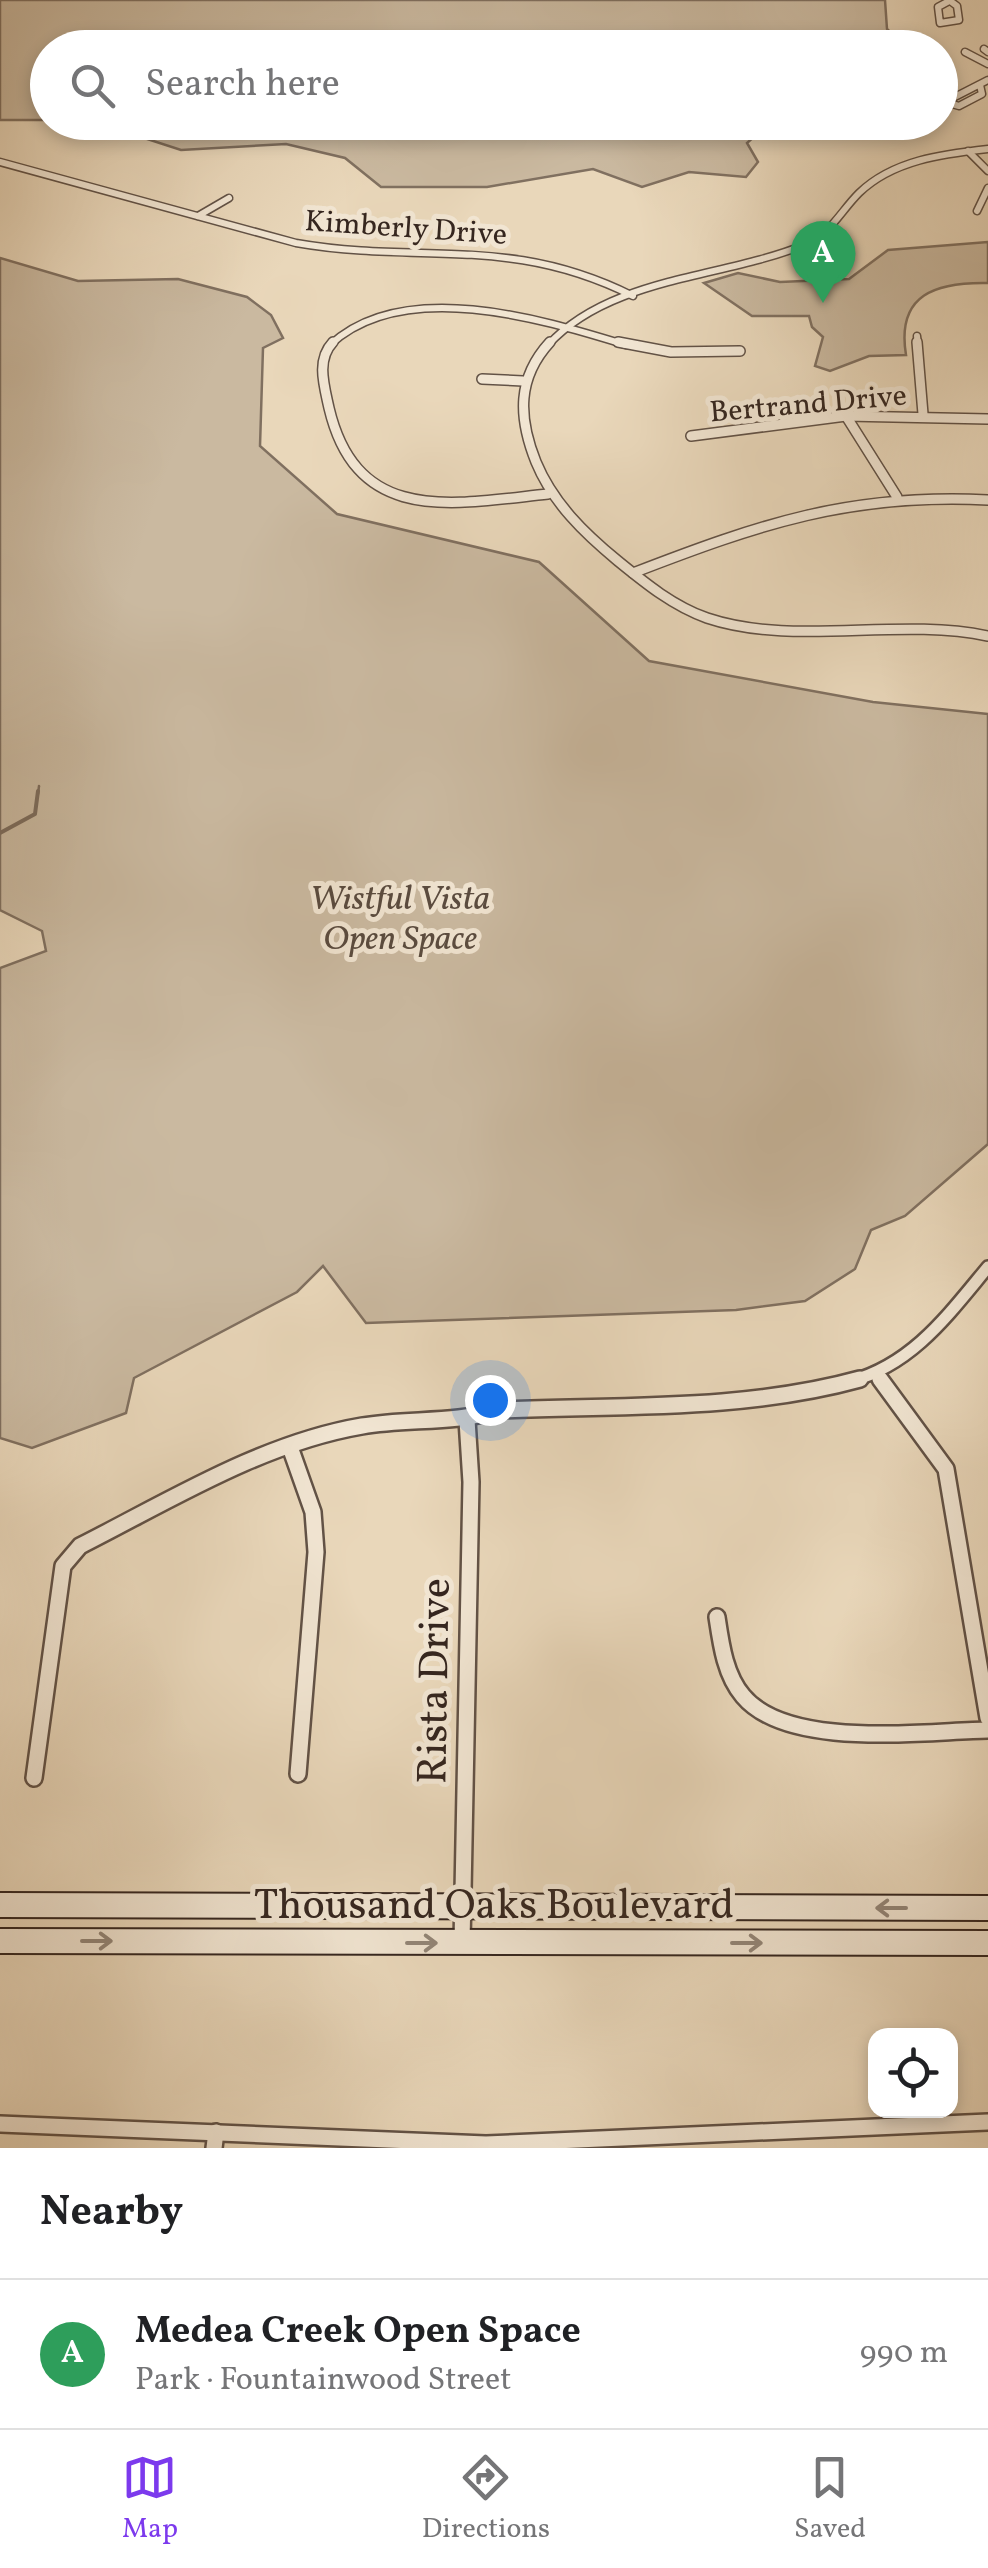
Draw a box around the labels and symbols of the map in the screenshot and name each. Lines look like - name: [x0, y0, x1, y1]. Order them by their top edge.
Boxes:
- street label: Kimberly Drive: [303, 201, 508, 257]
- pin: A: [790, 220, 856, 303]
- street label: Bertrand Drive: [708, 375, 908, 435]
- park label: Wistful Vista Open Space: [310, 876, 490, 964]
- your location: [465, 1375, 516, 1426]
- street label: Rista Drive: [405, 1578, 468, 1785]
- street label: Thousand Oaks Boulevard: [254, 1878, 734, 1937]
- one-way arrow: [875, 1898, 908, 1918]
- one-way arrow: [81, 1932, 113, 1951]
- one-way arrow: [406, 1934, 438, 1952]
- one-way arrow: [730, 1934, 763, 1952]

